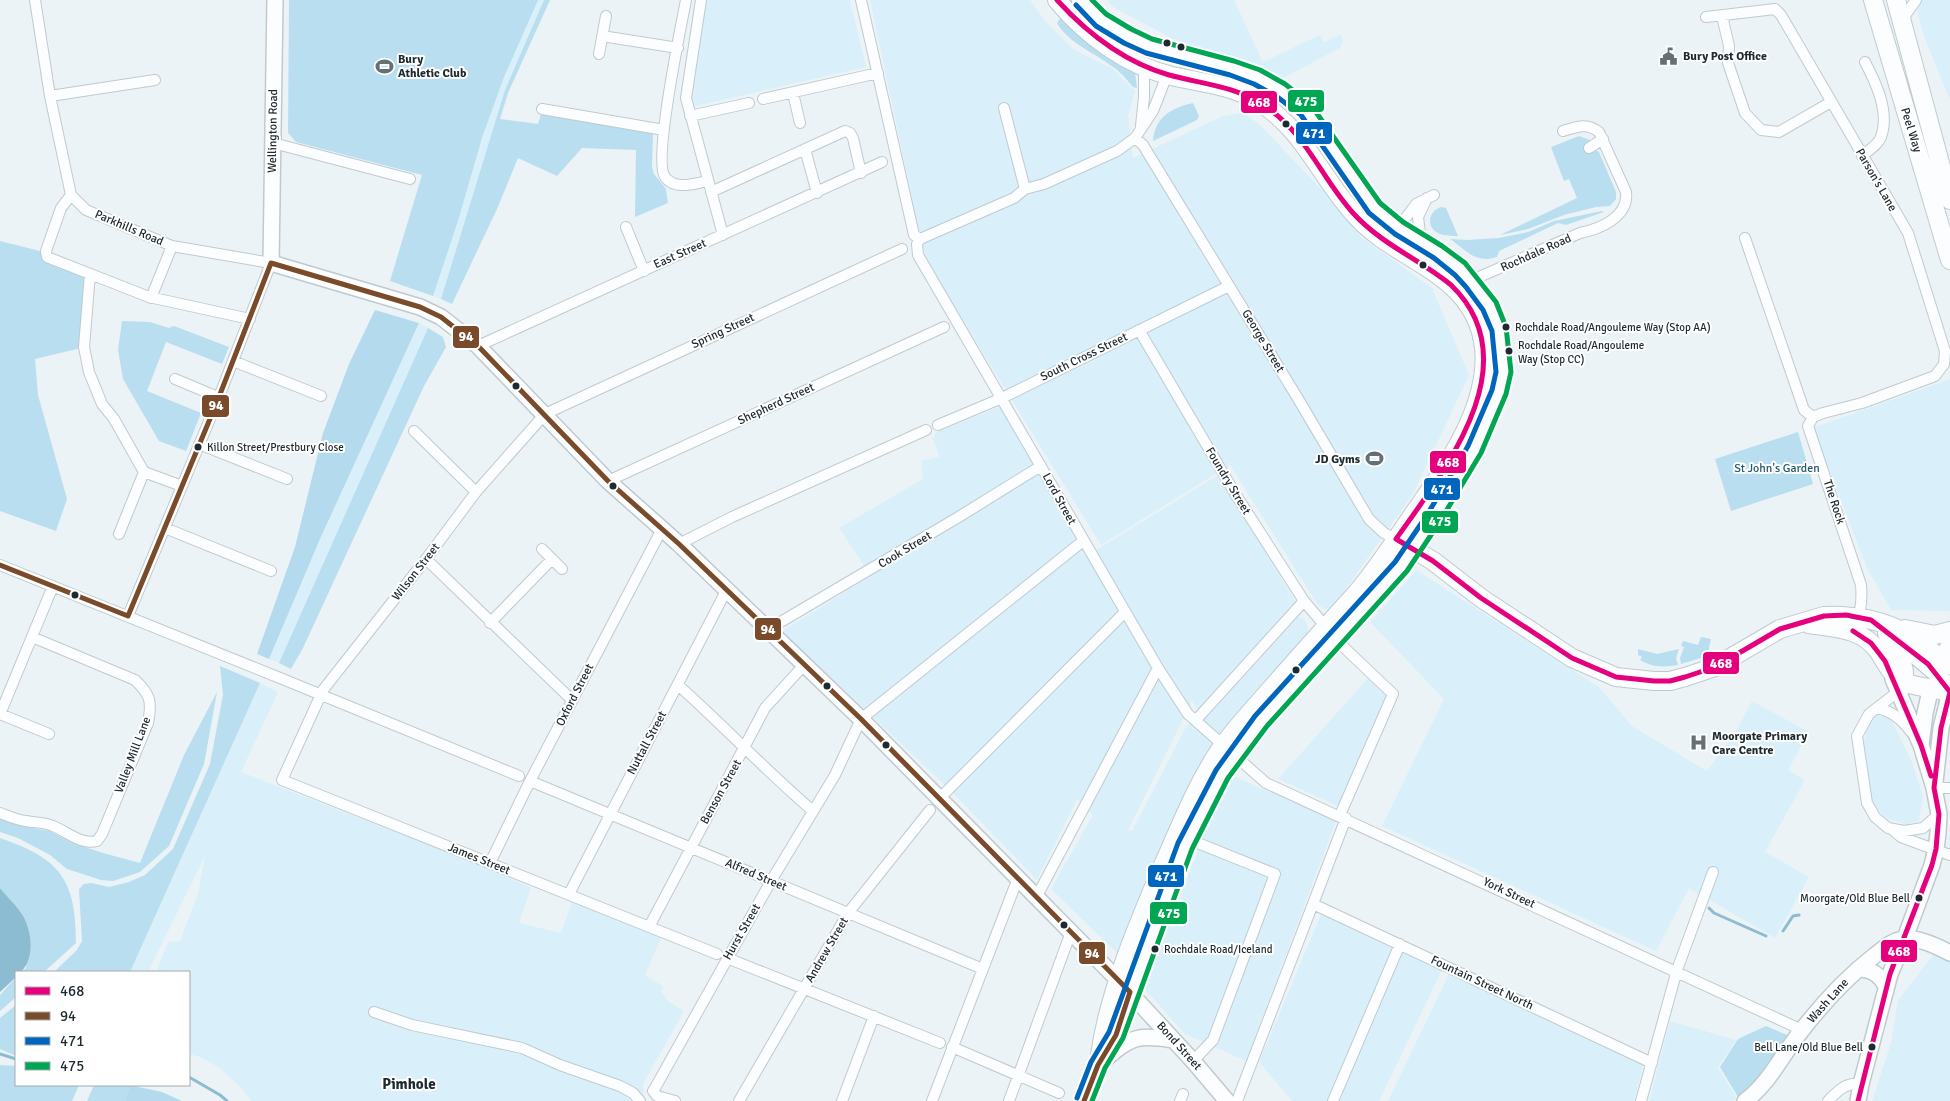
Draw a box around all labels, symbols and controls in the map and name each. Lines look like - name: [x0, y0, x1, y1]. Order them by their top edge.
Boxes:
- unlabelled marker: [1162, 38, 1172, 48]
- unlabelled marker: [1176, 42, 1186, 52]
- public building icon: Bury Post Office: [1659, 46, 1679, 66]
- place label: Bury Post Office: [1683, 49, 1767, 64]
- place label: Bury Athletic Club: [398, 52, 467, 81]
- sports icon: Bury Athletic Club: [374, 56, 394, 76]
- street label: Wellington Road: [265, 89, 281, 173]
- line badge: 475: [1287, 89, 1325, 113]
- line badge: 468: [1240, 90, 1278, 114]
- text: 475: [1295, 93, 1317, 110]
- text: 468: [1248, 94, 1271, 111]
- street label: Peel Way: [1897, 106, 1925, 155]
- unlabelled marker: [1281, 119, 1291, 129]
- line badge: 471: [1295, 121, 1333, 145]
- text: 471: [1303, 125, 1326, 142]
- street label: Parson's Lane: [1852, 146, 1900, 214]
- street label: Parkhills Road: [92, 207, 166, 249]
- street label: Rochdale Road: [1498, 231, 1574, 275]
- street label: East Street: [651, 236, 709, 272]
- unlabelled marker: [1418, 260, 1428, 270]
- street label: George Street: [1238, 307, 1288, 375]
- street label: Spring Street: [689, 310, 757, 352]
- place label: Rochdale Road/Angouleme Way (Stop AA): [1515, 321, 1711, 334]
- marker: Rochdale Road/Angouleme Way (Stop AA): [1501, 322, 1511, 332]
- line badge: 94: [452, 325, 480, 349]
- text: 94: [458, 328, 474, 345]
- street label: South Cross Street: [1038, 329, 1130, 385]
- place label: Rochdale Road/Angouleme Way (Stop CC): [1518, 339, 1644, 366]
- marker: Rochdale Road/Angouleme Way (Stop CC): [1504, 346, 1514, 356]
- street label: Shepherd Street: [735, 380, 817, 428]
- unlabelled marker: [511, 381, 521, 391]
- line badge: 94: [201, 394, 230, 418]
- text: 94: [208, 397, 224, 414]
- place label: Killon Street/Prestbury Close: [207, 441, 344, 454]
- marker: Killon Street/Prestbury Close: [193, 442, 203, 452]
- street label: Foundry Street: [1202, 445, 1254, 517]
- sports icon: JD Gyms: [1364, 449, 1384, 469]
- line badge: 468: [1429, 450, 1467, 474]
- place label: JD Gyms: [1315, 452, 1361, 467]
- text: 468: [1437, 454, 1460, 471]
- park label: St John's Garden: [1734, 461, 1820, 476]
- street label: Lord Street: [1039, 471, 1079, 527]
- line badge: 471: [1423, 477, 1461, 501]
- street label: The Rock: [1820, 478, 1848, 526]
- unlabelled marker: [608, 481, 618, 491]
- text: 471: [1431, 481, 1454, 498]
- line badge: 475: [1421, 510, 1459, 534]
- text: 475: [1429, 513, 1451, 530]
- street label: Cook Street: [876, 528, 934, 572]
- street label: Wilson Street: [389, 540, 443, 604]
- unlabelled marker: [70, 590, 80, 600]
- line badge: 94: [754, 617, 782, 641]
- text: 94: [760, 621, 776, 638]
- line badge: 468: [1702, 651, 1740, 675]
- text: 468: [1710, 655, 1733, 672]
- street label: Oxford Street: [553, 661, 597, 729]
- unlabelled marker: [1291, 665, 1301, 675]
- unlabelled marker: [822, 681, 832, 691]
- street label: Nuttall Street: [624, 709, 670, 777]
- street label: Valley Mill Lane: [112, 715, 154, 795]
- place label: Moorgate Primary Care Centre: [1712, 729, 1807, 758]
- hospital icon: Moorgate Primary Care Centre: [1688, 733, 1708, 753]
- unlabelled marker: [881, 740, 891, 750]
- street label: Benson Street: [697, 757, 745, 827]
- street label: James Street: [446, 840, 512, 878]
- street label: Alfred Street: [723, 855, 789, 895]
- line badge: 471: [1147, 864, 1185, 888]
- text: 471: [1155, 868, 1178, 885]
- street label: York Street: [1480, 874, 1538, 912]
- place label: Moorgate/Old Blue Bell: [1800, 892, 1910, 905]
- marker: Moorgate/Old Blue Bell: [1914, 893, 1924, 903]
- street label: Hurst Street: [720, 901, 764, 963]
- line badge: 475: [1149, 901, 1188, 925]
- text: 475: [1158, 905, 1180, 922]
- street label: Andrew Street: [802, 915, 852, 985]
- unlabelled marker: [1059, 920, 1069, 930]
- line badge: 468: [1880, 939, 1918, 963]
- line badge: 94: [1078, 941, 1106, 965]
- place label: Rochdale Road/Iceland: [1164, 943, 1273, 956]
- text: 468: [1888, 943, 1911, 960]
- marker: Rochdale Road/Iceland: [1150, 944, 1160, 954]
- text: 94: [1084, 945, 1100, 962]
- street label: Fountain Street North: [1428, 953, 1536, 1013]
- legend: [15, 971, 190, 1086]
- street label: Wash Lane: [1804, 976, 1852, 1026]
- text: 468: [60, 982, 84, 1000]
- text: 94: [60, 1007, 76, 1025]
- street label: Bond Street: [1153, 1019, 1205, 1073]
- text: 471: [60, 1032, 84, 1050]
- place label: Bell Lane/Old Blue Bell: [1754, 1041, 1863, 1054]
- marker: Bell Lane/Old Blue Bell: [1867, 1042, 1877, 1052]
- text: 475: [60, 1057, 84, 1075]
- district label: Pimhole: [382, 1075, 436, 1093]

